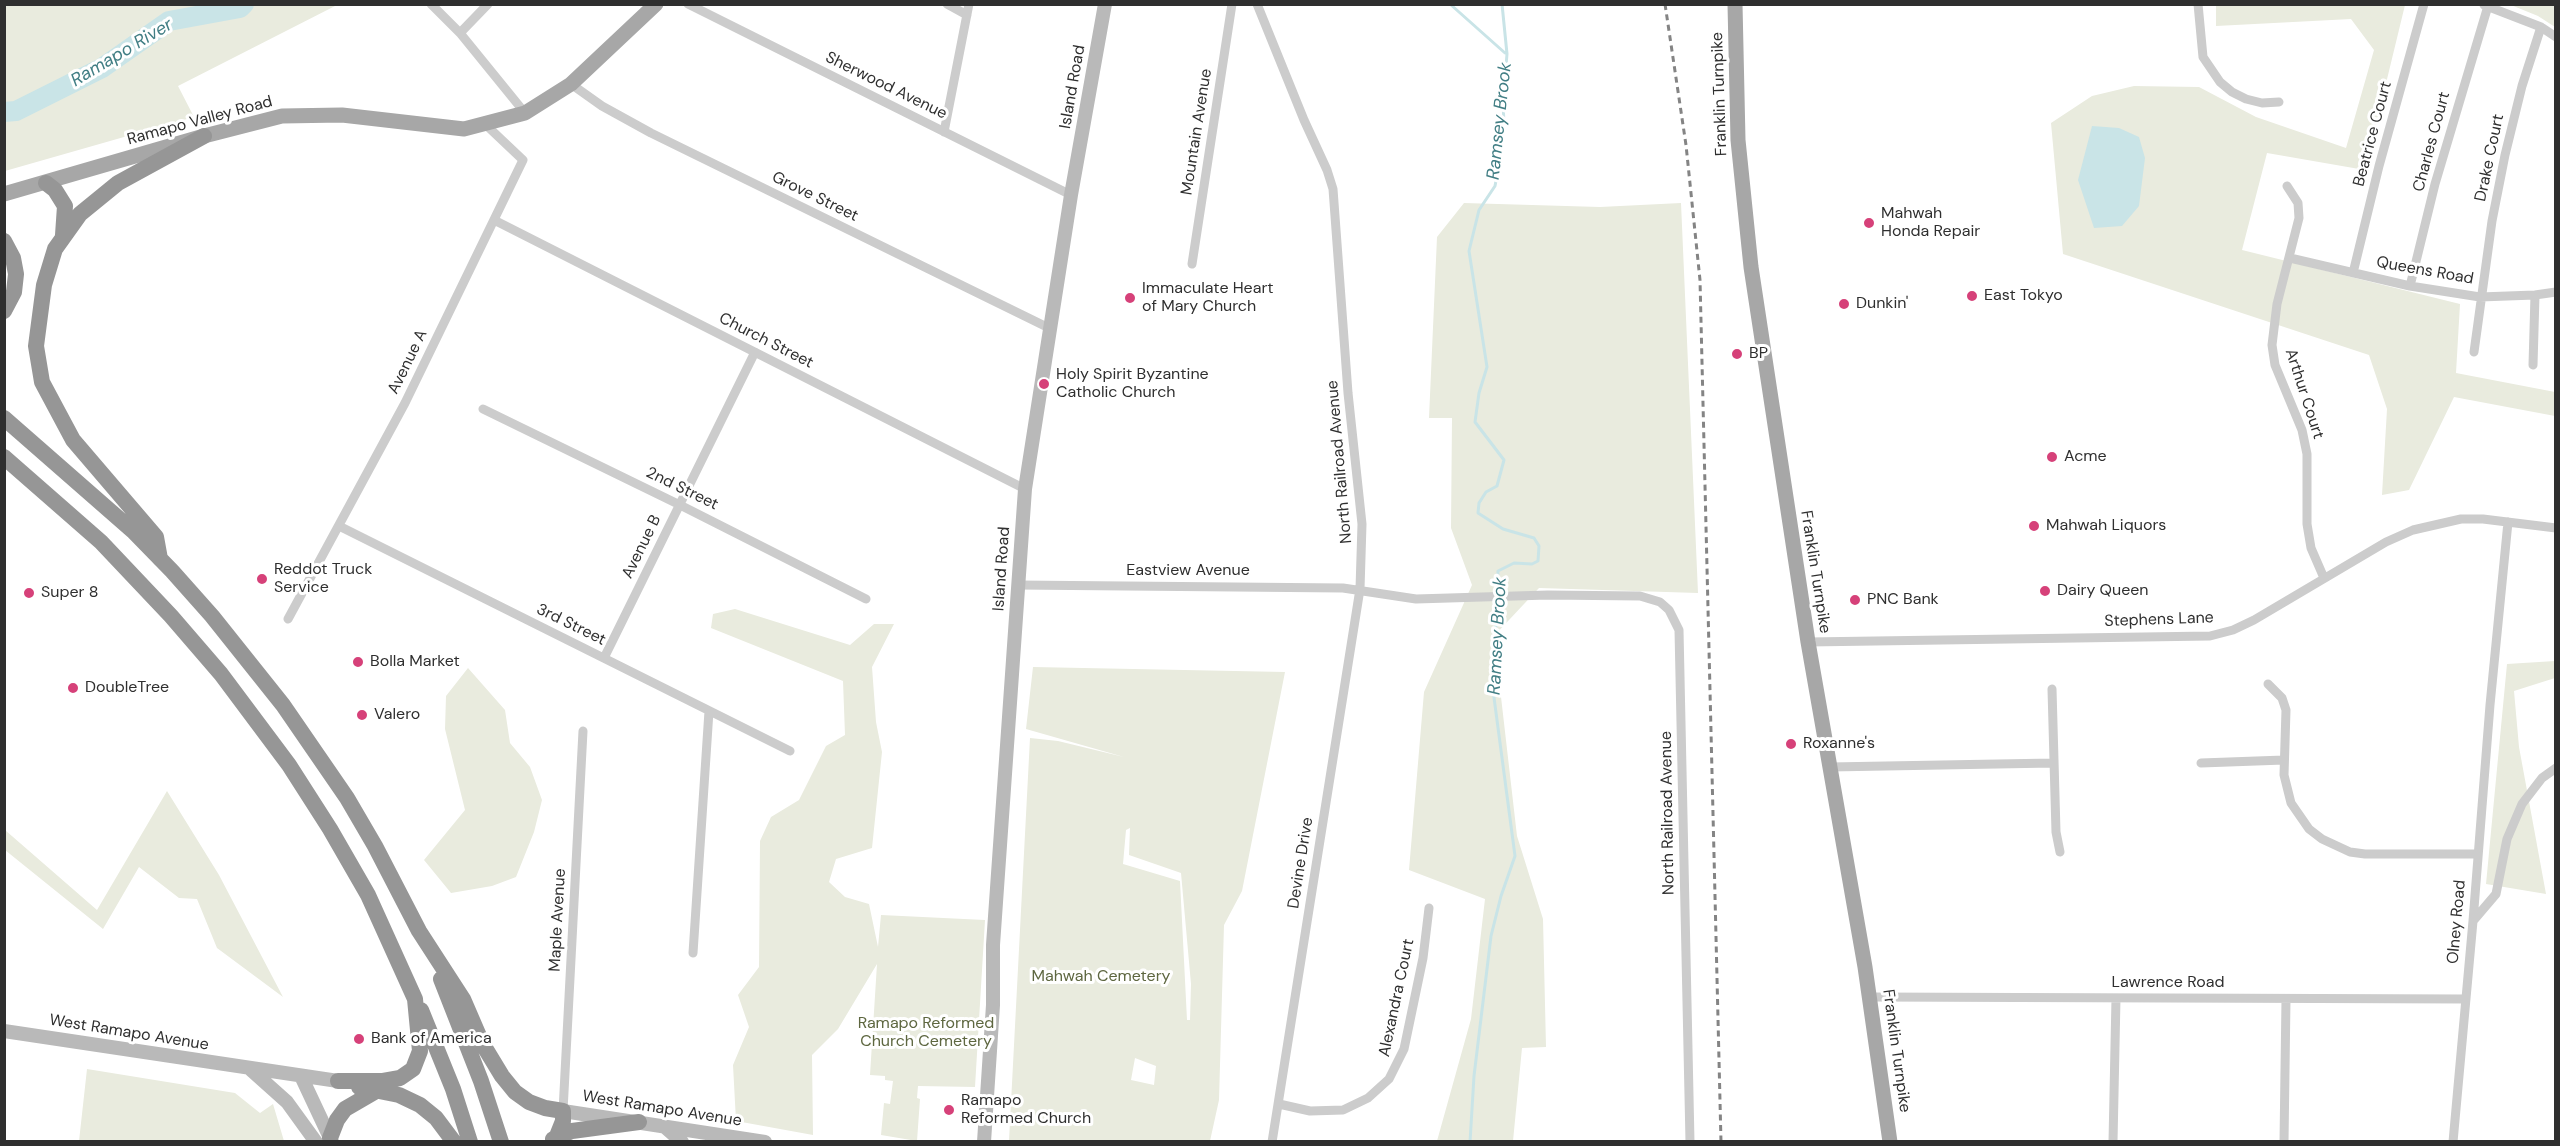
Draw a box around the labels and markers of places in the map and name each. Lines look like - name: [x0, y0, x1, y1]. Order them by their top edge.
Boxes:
- place label: Mahwah Honda Repair: [1881, 204, 1980, 242]
- marker: Mahwah Honda Repair: [1862, 216, 1876, 230]
- place label: Immaculate Heart of Mary Church: [1142, 279, 1274, 317]
- place label: East Tokyo: [1984, 286, 2063, 306]
- marker: East Tokyo: [1965, 289, 1979, 303]
- marker: Immaculate Heart of Mary Church: [1123, 291, 1137, 305]
- place label: Dunkin': [1856, 294, 1908, 314]
- marker: Dunkin': [1837, 297, 1851, 311]
- place label: BP: [1749, 344, 1768, 364]
- marker: BP: [1730, 347, 1744, 361]
- place label: Holy Spirit Byzantine Catholic Church: [1056, 365, 1209, 403]
- marker: Holy Spirit Byzantine Catholic Church: [1037, 377, 1051, 391]
- place label: Acme: [2064, 447, 2107, 467]
- marker: Acme: [2045, 450, 2059, 464]
- place label: Mahwah Liquors: [2046, 516, 2166, 536]
- marker: Mahwah Liquors: [2027, 519, 2041, 533]
- place label: Reddot Truck Service: [274, 560, 372, 598]
- marker: Reddot Truck Service: [255, 572, 269, 586]
- place label: Dairy Queen: [2057, 581, 2149, 601]
- place label: Super 8: [41, 583, 98, 603]
- marker: Dairy Queen: [2038, 584, 2052, 598]
- marker: Super 8: [22, 586, 36, 600]
- place label: PNC Bank: [1867, 590, 1939, 610]
- marker: PNC Bank: [1848, 593, 1862, 607]
- place label: Bolla Market: [370, 652, 460, 672]
- marker: Bolla Market: [351, 655, 365, 669]
- place label: DoubleTree: [85, 678, 169, 698]
- marker: DoubleTree: [66, 681, 80, 695]
- place label: Valero: [374, 705, 420, 725]
- marker: Valero: [355, 708, 369, 722]
- place label: Roxanne's: [1803, 734, 1875, 754]
- marker: Roxanne's: [1784, 737, 1798, 751]
- place label: Bank of America: [371, 1029, 492, 1049]
- marker: Bank of America: [352, 1032, 366, 1046]
- place label: Ramapo Reformed Church: [961, 1091, 1091, 1129]
- marker: Ramapo Reformed Church: [942, 1103, 956, 1117]

